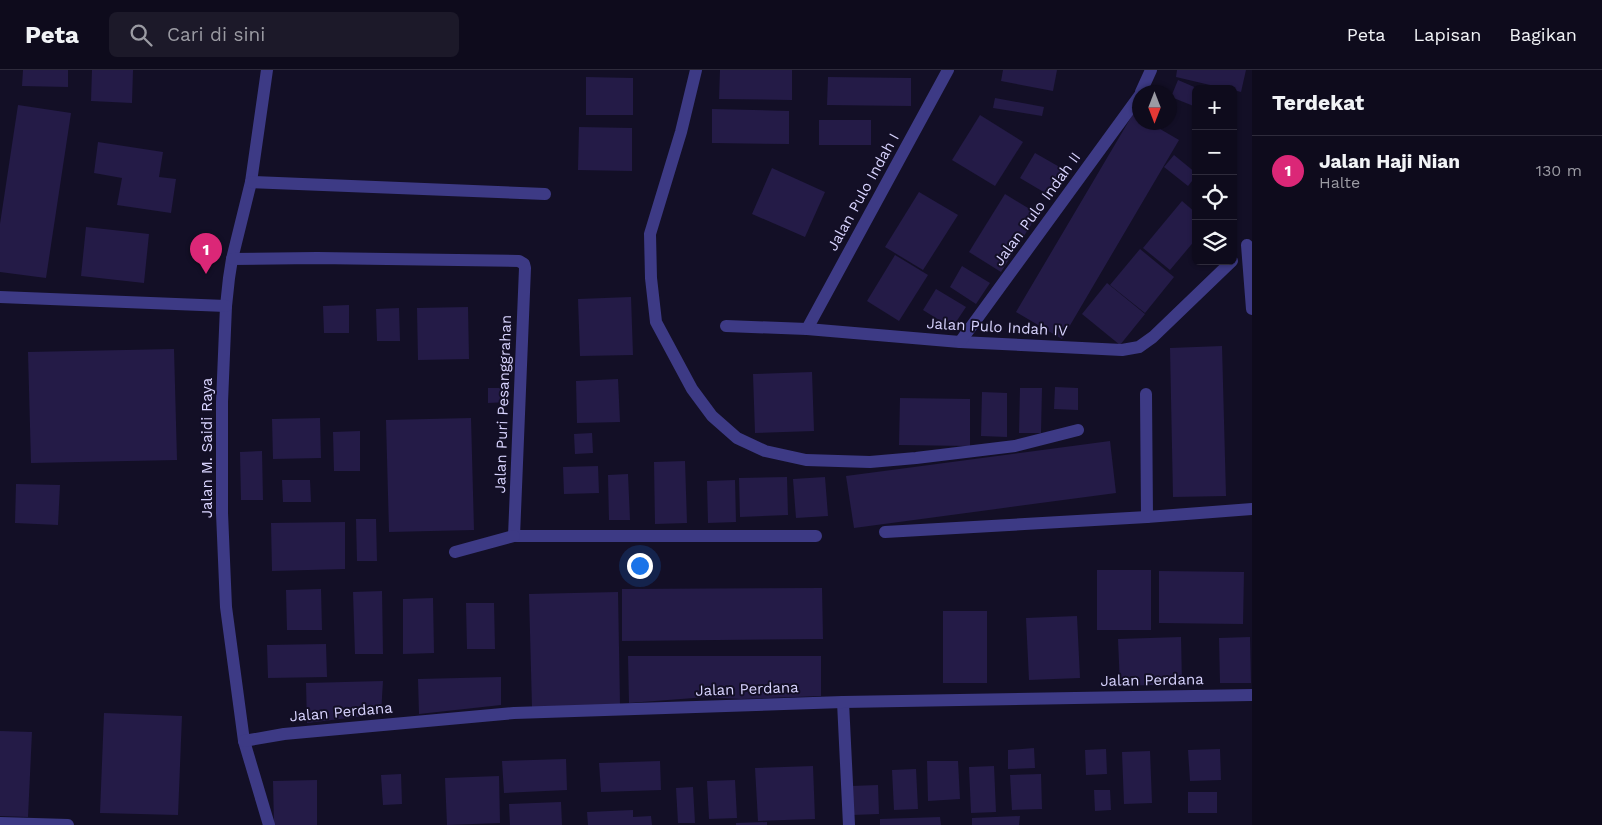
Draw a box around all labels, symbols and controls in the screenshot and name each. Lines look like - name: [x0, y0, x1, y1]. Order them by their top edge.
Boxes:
- search box: [109, 12, 459, 57]
- text: Peta: [25, 21, 79, 49]
- icon: search: [127, 21, 155, 49]
- text: Cari di sini: [167, 23, 265, 46]
- text: Peta: [1347, 24, 1385, 45]
- text: Lapisan: [1413, 24, 1481, 45]
- text: Bagikan: [1509, 24, 1577, 45]
- north arrow: [1132, 85, 1177, 130]
- map controls: [1192, 85, 1237, 265]
- button: +: [1192, 85, 1237, 130]
- text: Terdekat: [1272, 90, 1364, 115]
- street label: Jalan Pulo Indah I: [823, 130, 903, 254]
- button: −: [1192, 130, 1237, 175]
- street label: Jalan Pulo Indah II: [990, 149, 1084, 269]
- text: Jalan Haji Nian: [1319, 150, 1460, 173]
- text: 1: [1285, 161, 1291, 180]
- text: 130 m: [1536, 161, 1582, 180]
- text: Halte: [1319, 173, 1360, 192]
- button: locate: [1192, 175, 1237, 220]
- button: layers: [1192, 220, 1237, 265]
- pin: 1: [190, 233, 222, 274]
- street label: Jalan Puri Pesanggrahan: [491, 314, 515, 494]
- street label: Jalan Pulo Indah IV: [926, 314, 1068, 340]
- street label: Jalan M. Saidi Raya: [198, 377, 216, 518]
- your location: [627, 553, 653, 579]
- street label: Jalan Perdana: [1100, 670, 1204, 690]
- street label: Jalan Perdana: [695, 678, 799, 700]
- street label: Jalan Perdana: [289, 698, 394, 725]

